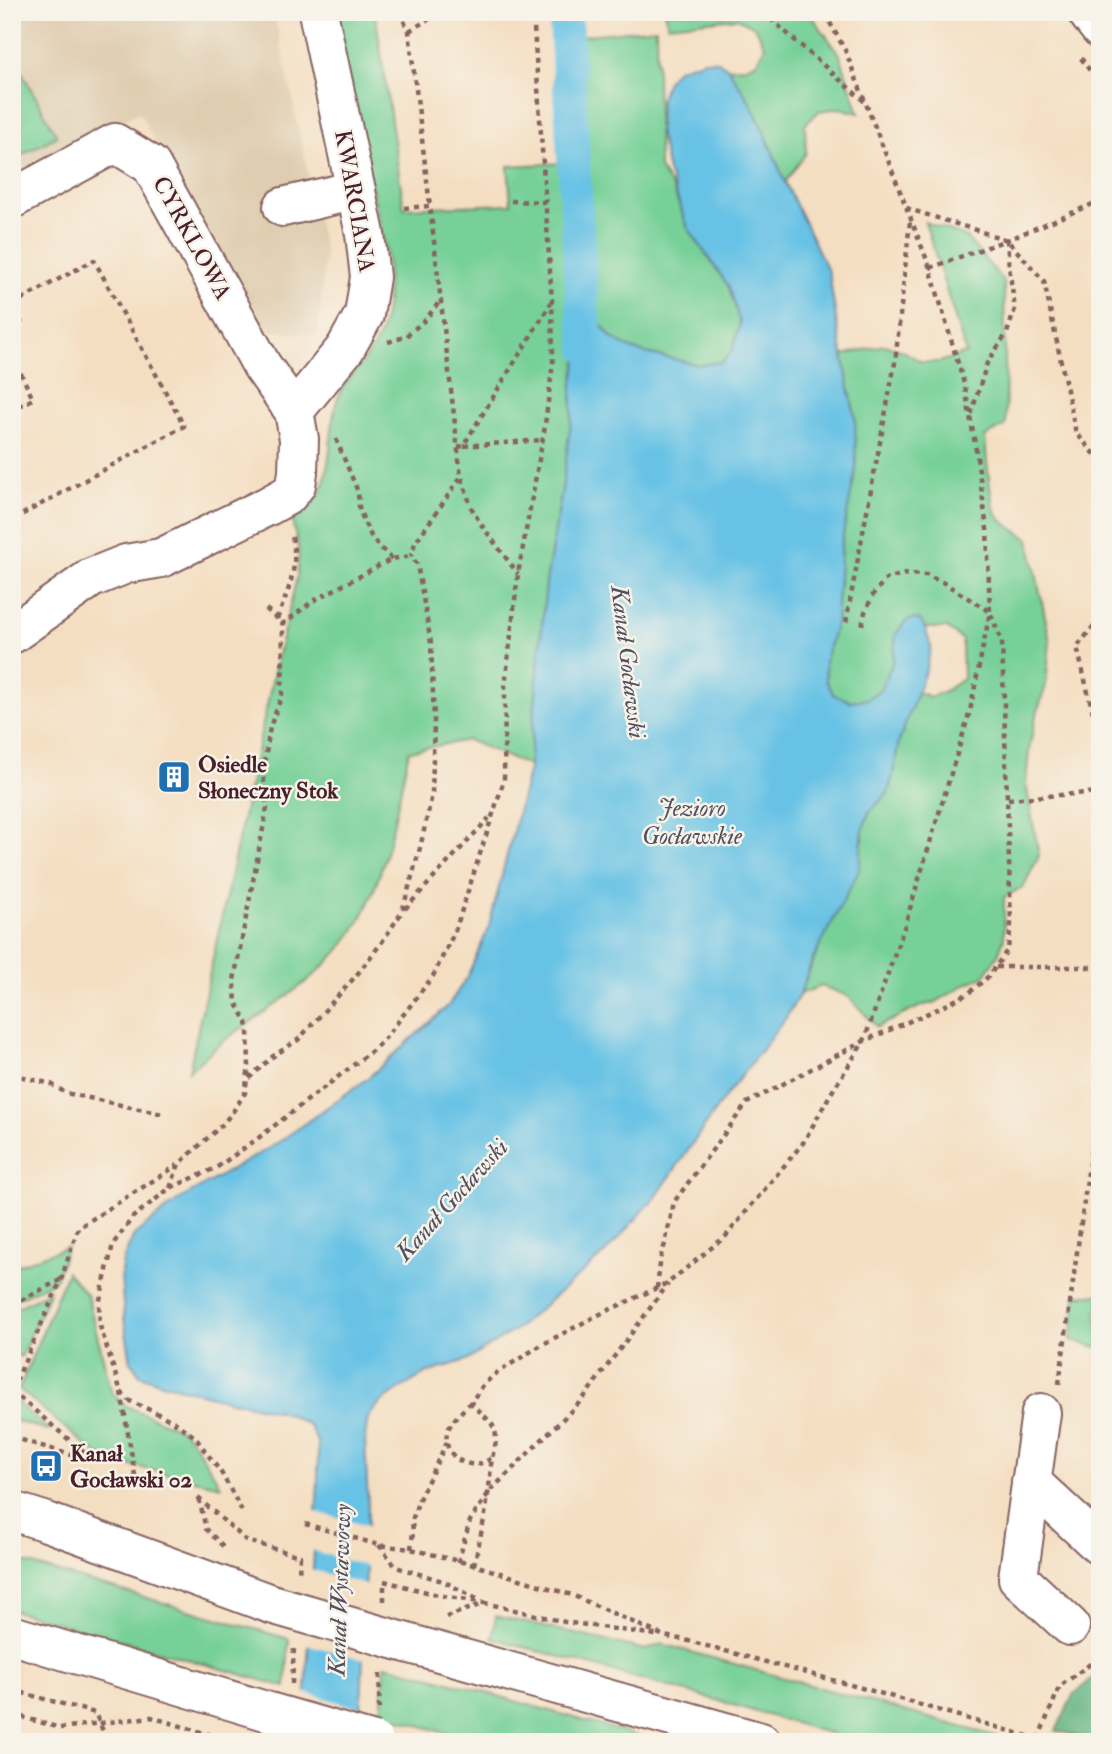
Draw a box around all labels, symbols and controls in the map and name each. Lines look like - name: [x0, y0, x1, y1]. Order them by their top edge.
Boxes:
- street label: KWARCIANA: [328, 128, 382, 275]
- street label: CYRKLOWA: [146, 171, 238, 305]
- water label: Kanał Gocławski: [603, 583, 653, 741]
- place label: Osiedle Słoneczny Stok: [198, 750, 339, 806]
- building icon: Osiedle Słoneczny Stok: [155, 758, 193, 796]
- water label: Jezioro Gocławskie: [642, 793, 743, 852]
- water label: Kanał Gocławski: [388, 1132, 515, 1268]
- place label: Kanał Gocławski 02: [70, 1439, 193, 1494]
- bus stop icon: Kanał Gocławski 02: [27, 1447, 65, 1485]
- water label: Kanał Wystawowy: [321, 1503, 359, 1678]

